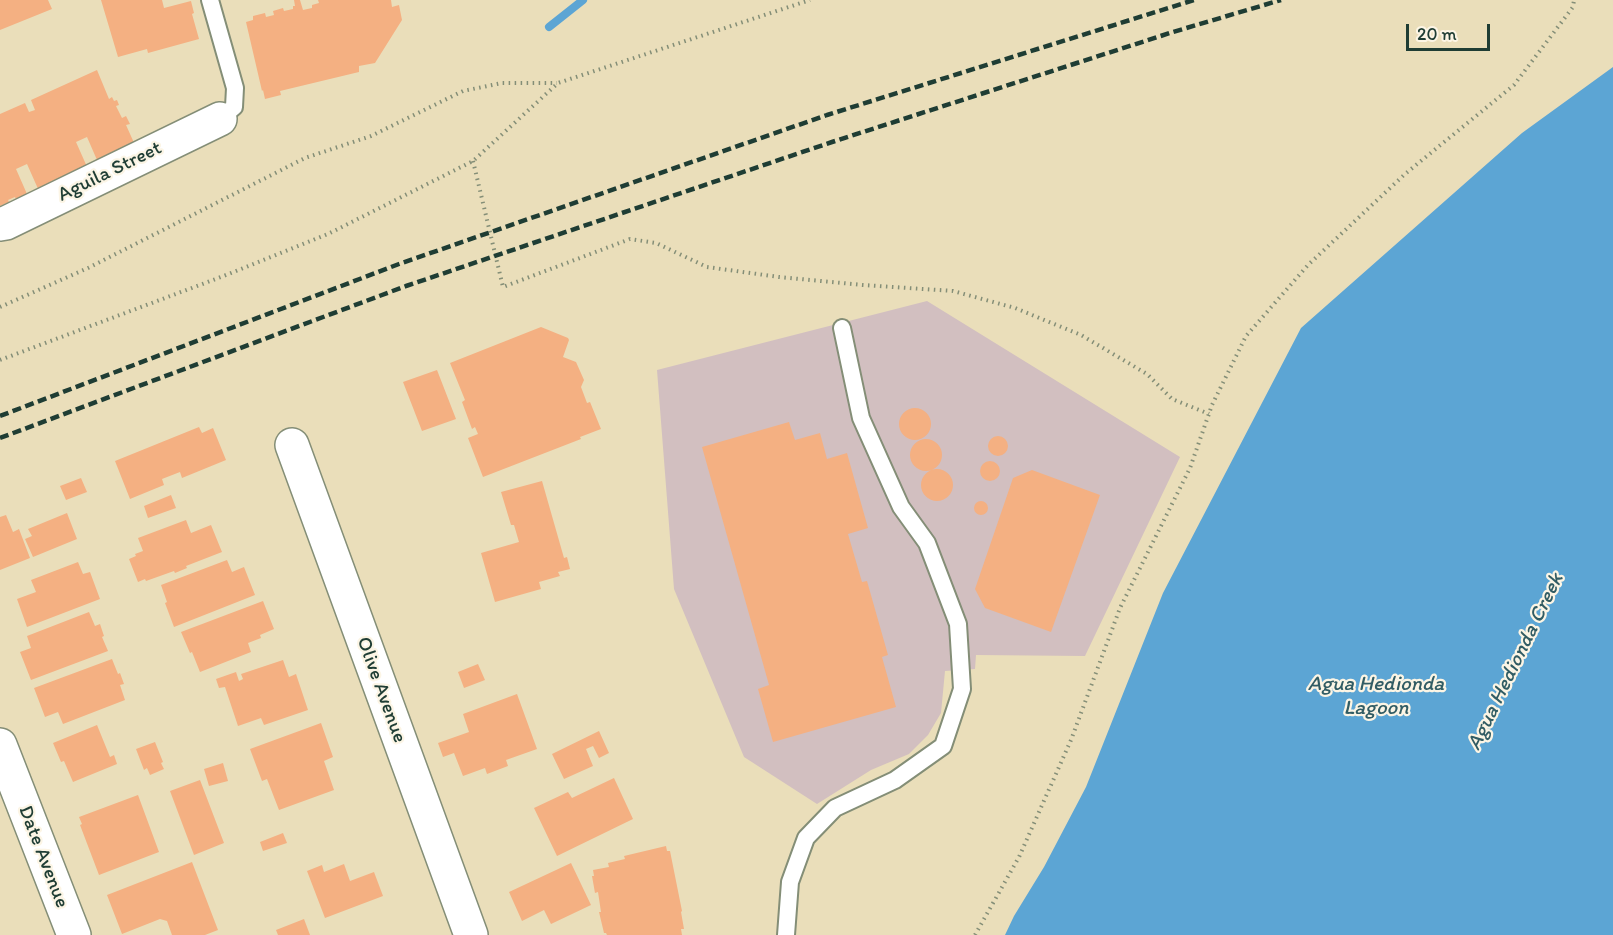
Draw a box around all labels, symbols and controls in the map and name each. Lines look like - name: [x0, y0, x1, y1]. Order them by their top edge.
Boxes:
- scale bar: [1409, 12, 1493, 50]
- text: 20 m: [1417, 23, 1457, 45]
- street label: Aguila Street: [54, 137, 166, 207]
- water label: Agua Hedionda Creek: [1462, 569, 1570, 755]
- street label: Olive Avenue: [351, 634, 411, 746]
- water label: Agua Hedionda Lagoon: [1308, 672, 1444, 722]
- street label: Date Avenue: [13, 802, 73, 912]

